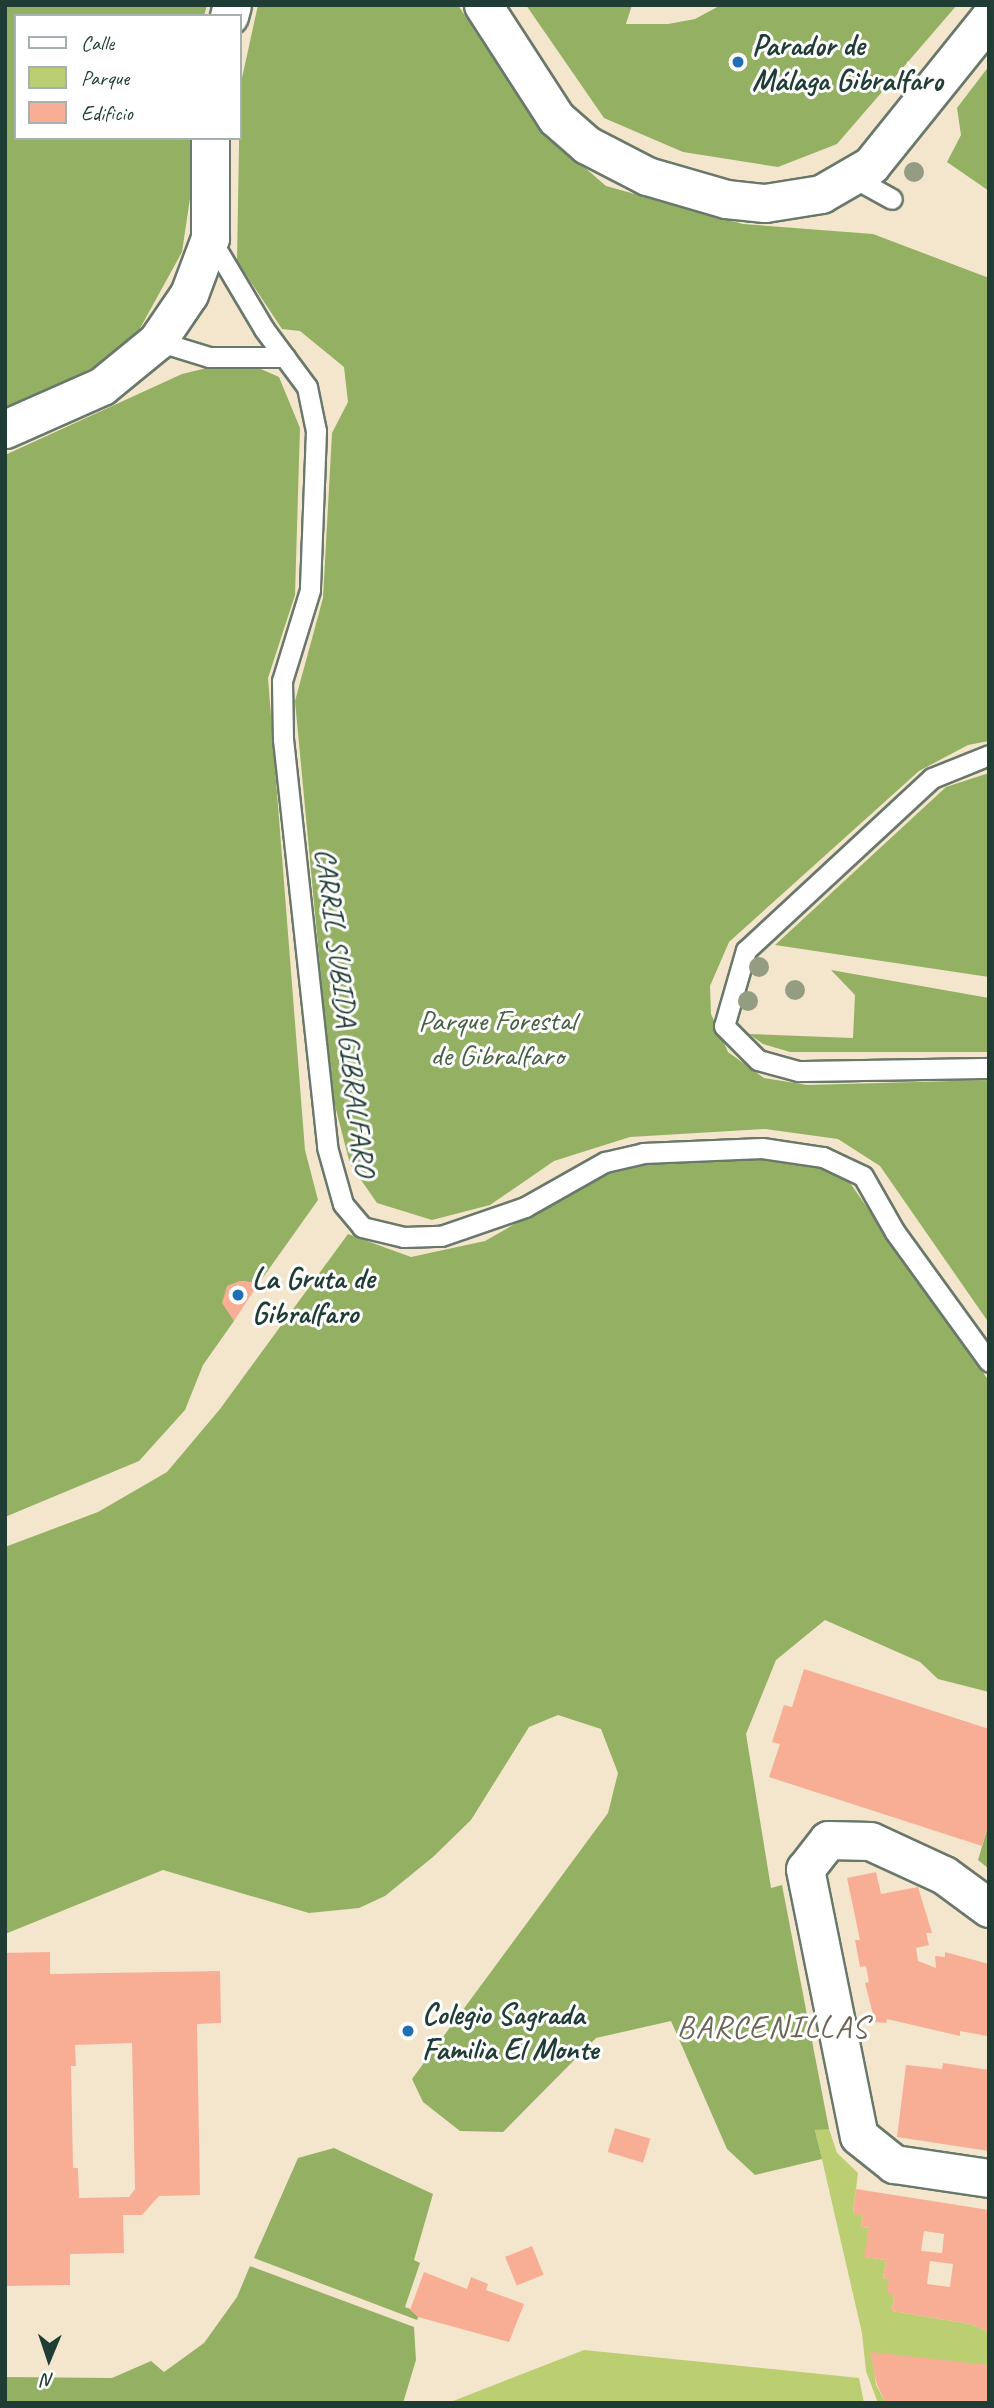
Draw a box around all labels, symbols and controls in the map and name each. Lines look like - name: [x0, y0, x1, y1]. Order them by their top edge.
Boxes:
- legend: [14, 14, 242, 140]
- place label: Parador de Málaga Gibralfaro: [752, 27, 942, 97]
- text: Calle: [81, 30, 114, 56]
- marker: Parador de Málaga Gibralfaro: [730, 54, 746, 70]
- text: Parque: [81, 65, 129, 91]
- text: Edificio: [81, 100, 133, 126]
- street label: CARRIL SUBIDA GIBRALFARO: [308, 848, 384, 1176]
- park label: Parque Forestal de Gibralfaro: [418, 1002, 576, 1072]
- place label: La Gruta de Gibralfaro: [252, 1260, 374, 1330]
- marker: La Gruta de Gibralfaro: [230, 1287, 246, 1303]
- place label: Colegio Sagrada Familia El Monte: [422, 1996, 598, 2066]
- district label: BARCENILLAS: [679, 2008, 867, 2046]
- marker: Colegio Sagrada Familia El Monte: [400, 2023, 416, 2039]
- north arrow: [14, 2324, 84, 2394]
- text: N: [42, 2368, 55, 2392]

